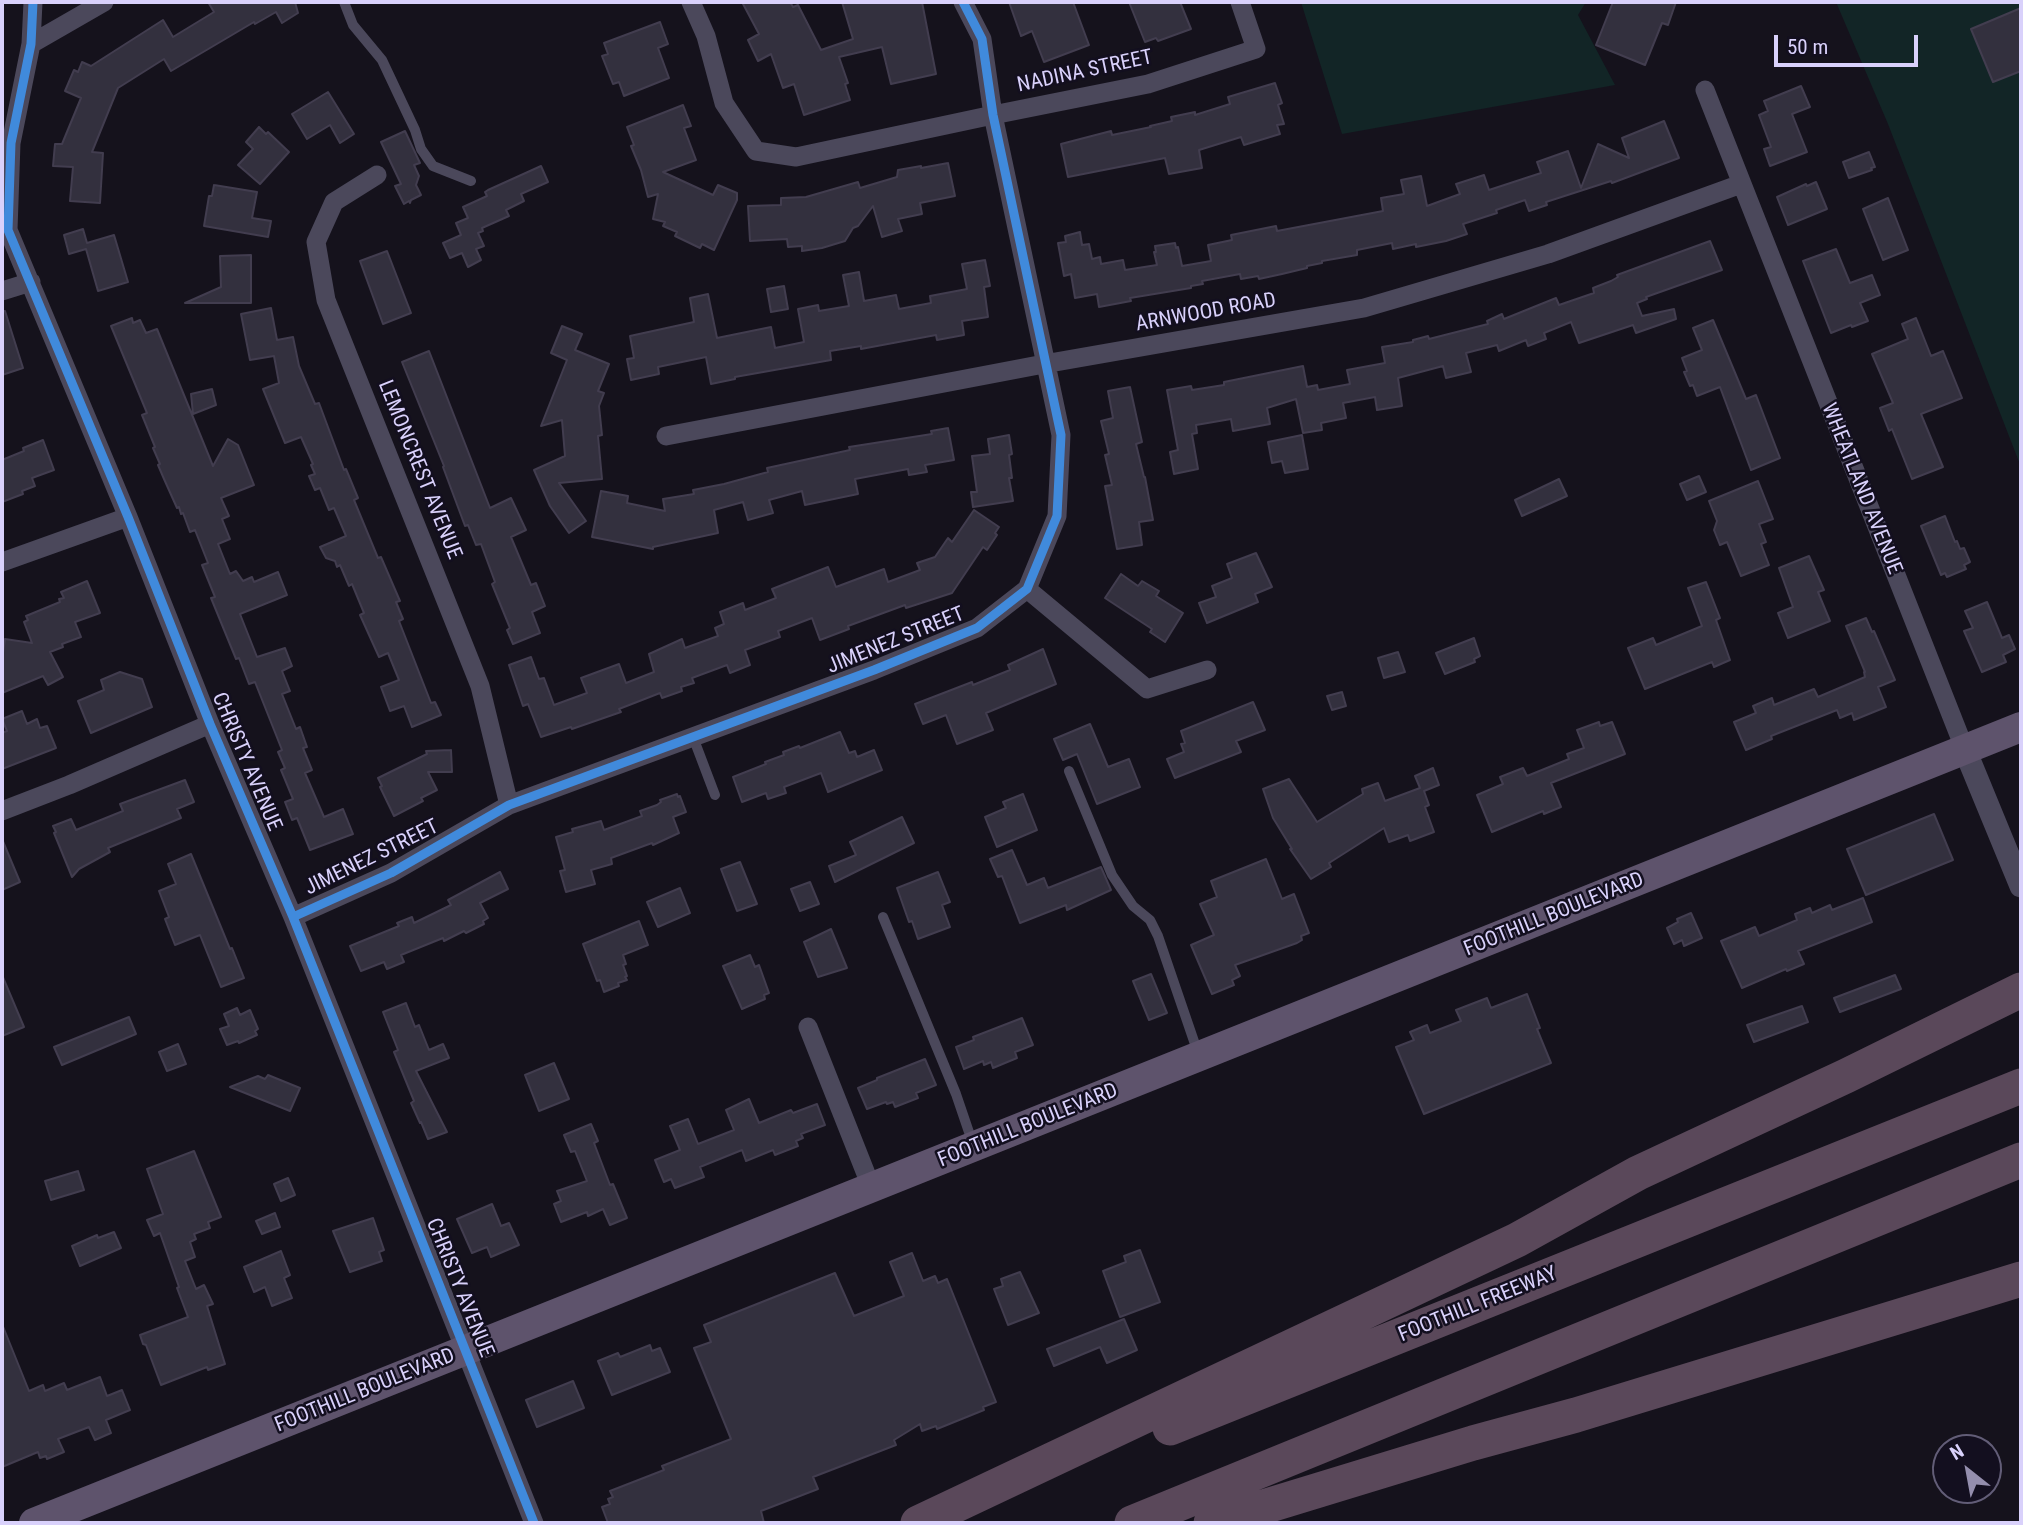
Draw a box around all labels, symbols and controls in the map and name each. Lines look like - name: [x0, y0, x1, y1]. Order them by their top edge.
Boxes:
- scale bar: [1778, 21, 1922, 65]
- text: 50 m: [1787, 35, 1828, 59]
- street label: NADINA STREET: [1015, 45, 1155, 99]
- street label: ARNWOOD ROAD: [1134, 288, 1278, 338]
- street label: LEMONCREST AVENUE: [372, 377, 466, 563]
- street label: WHEATLAND AVENUE: [1815, 400, 1907, 578]
- street label: JIMENEZ STREET: [824, 602, 968, 680]
- street label: CHRISTY AVENUE: [206, 689, 286, 835]
- street label: JIMENEZ STREET: [301, 815, 443, 901]
- street label: FOOTHILL BOULEVARD: [1460, 867, 1648, 963]
- street label: FOOTHILL BOULEVARD: [934, 1078, 1122, 1174]
- street label: CHRISTY AVENUE: [420, 1215, 498, 1361]
- street label: FOOTHILL FREEWAY: [1395, 1262, 1561, 1348]
- street label: FOOTHILL BOULEVARD: [271, 1343, 459, 1439]
- north arrow: [1932, 1434, 2002, 1504]
- text: N: [1946, 1439, 1968, 1465]

